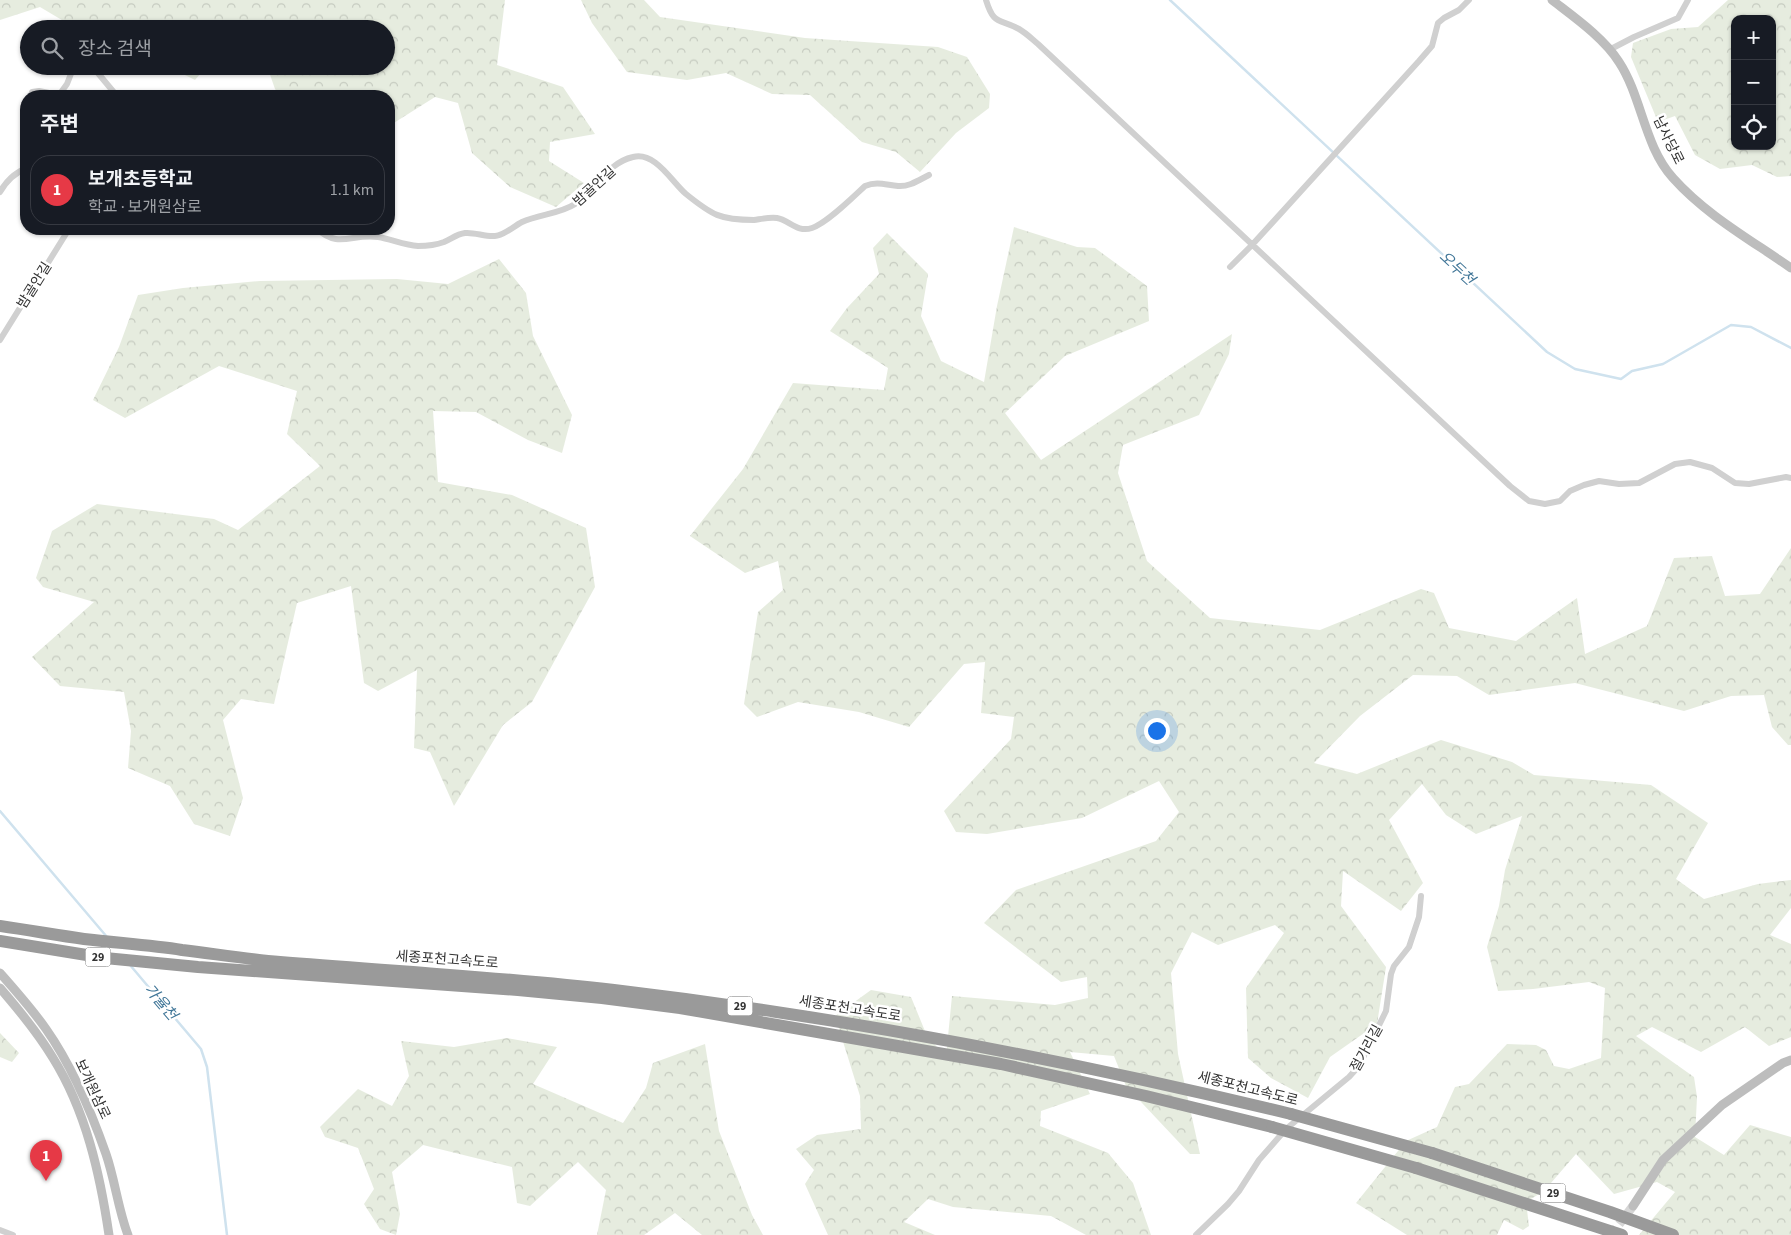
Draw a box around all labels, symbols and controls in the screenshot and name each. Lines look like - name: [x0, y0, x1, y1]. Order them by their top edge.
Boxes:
- map controls: [1731, 15, 1776, 150]
- button: +: [1731, 15, 1776, 60]
- search box: [20, 20, 395, 75]
- icon: search: [38, 34, 66, 62]
- text: 장소 검색: [78, 36, 152, 63]
- button: −: [1731, 60, 1776, 105]
- button: locate: [1731, 105, 1776, 150]
- text: 주변: [40, 109, 79, 139]
- street label: 남사당로: [1648, 113, 1688, 168]
- street label: 밤골안길: [569, 162, 621, 211]
- text: 보개초등학교: [88, 166, 193, 193]
- text: 1: [53, 179, 61, 201]
- text: 1.1 km: [330, 179, 374, 201]
- text: 학교 · 보개원삼로: [88, 196, 201, 218]
- water label: 오두천: [1434, 247, 1481, 292]
- street label: 밤골안길: [13, 258, 57, 313]
- your location: [1144, 718, 1170, 744]
- street label: 세종포천고속도로: [395, 946, 499, 974]
- road number: 29: [86, 948, 110, 966]
- water label: 가율천: [139, 980, 183, 1027]
- street label: 세종포천고속도로: [797, 991, 902, 1027]
- road number: 29: [728, 996, 752, 1016]
- street label: 절가리길: [1346, 1021, 1388, 1076]
- street label: 보개원삼로: [69, 1056, 115, 1123]
- street label: 세종포천고속도로: [1195, 1067, 1300, 1111]
- pin: 1: [30, 1140, 62, 1181]
- road number: 29: [1540, 1184, 1566, 1202]

